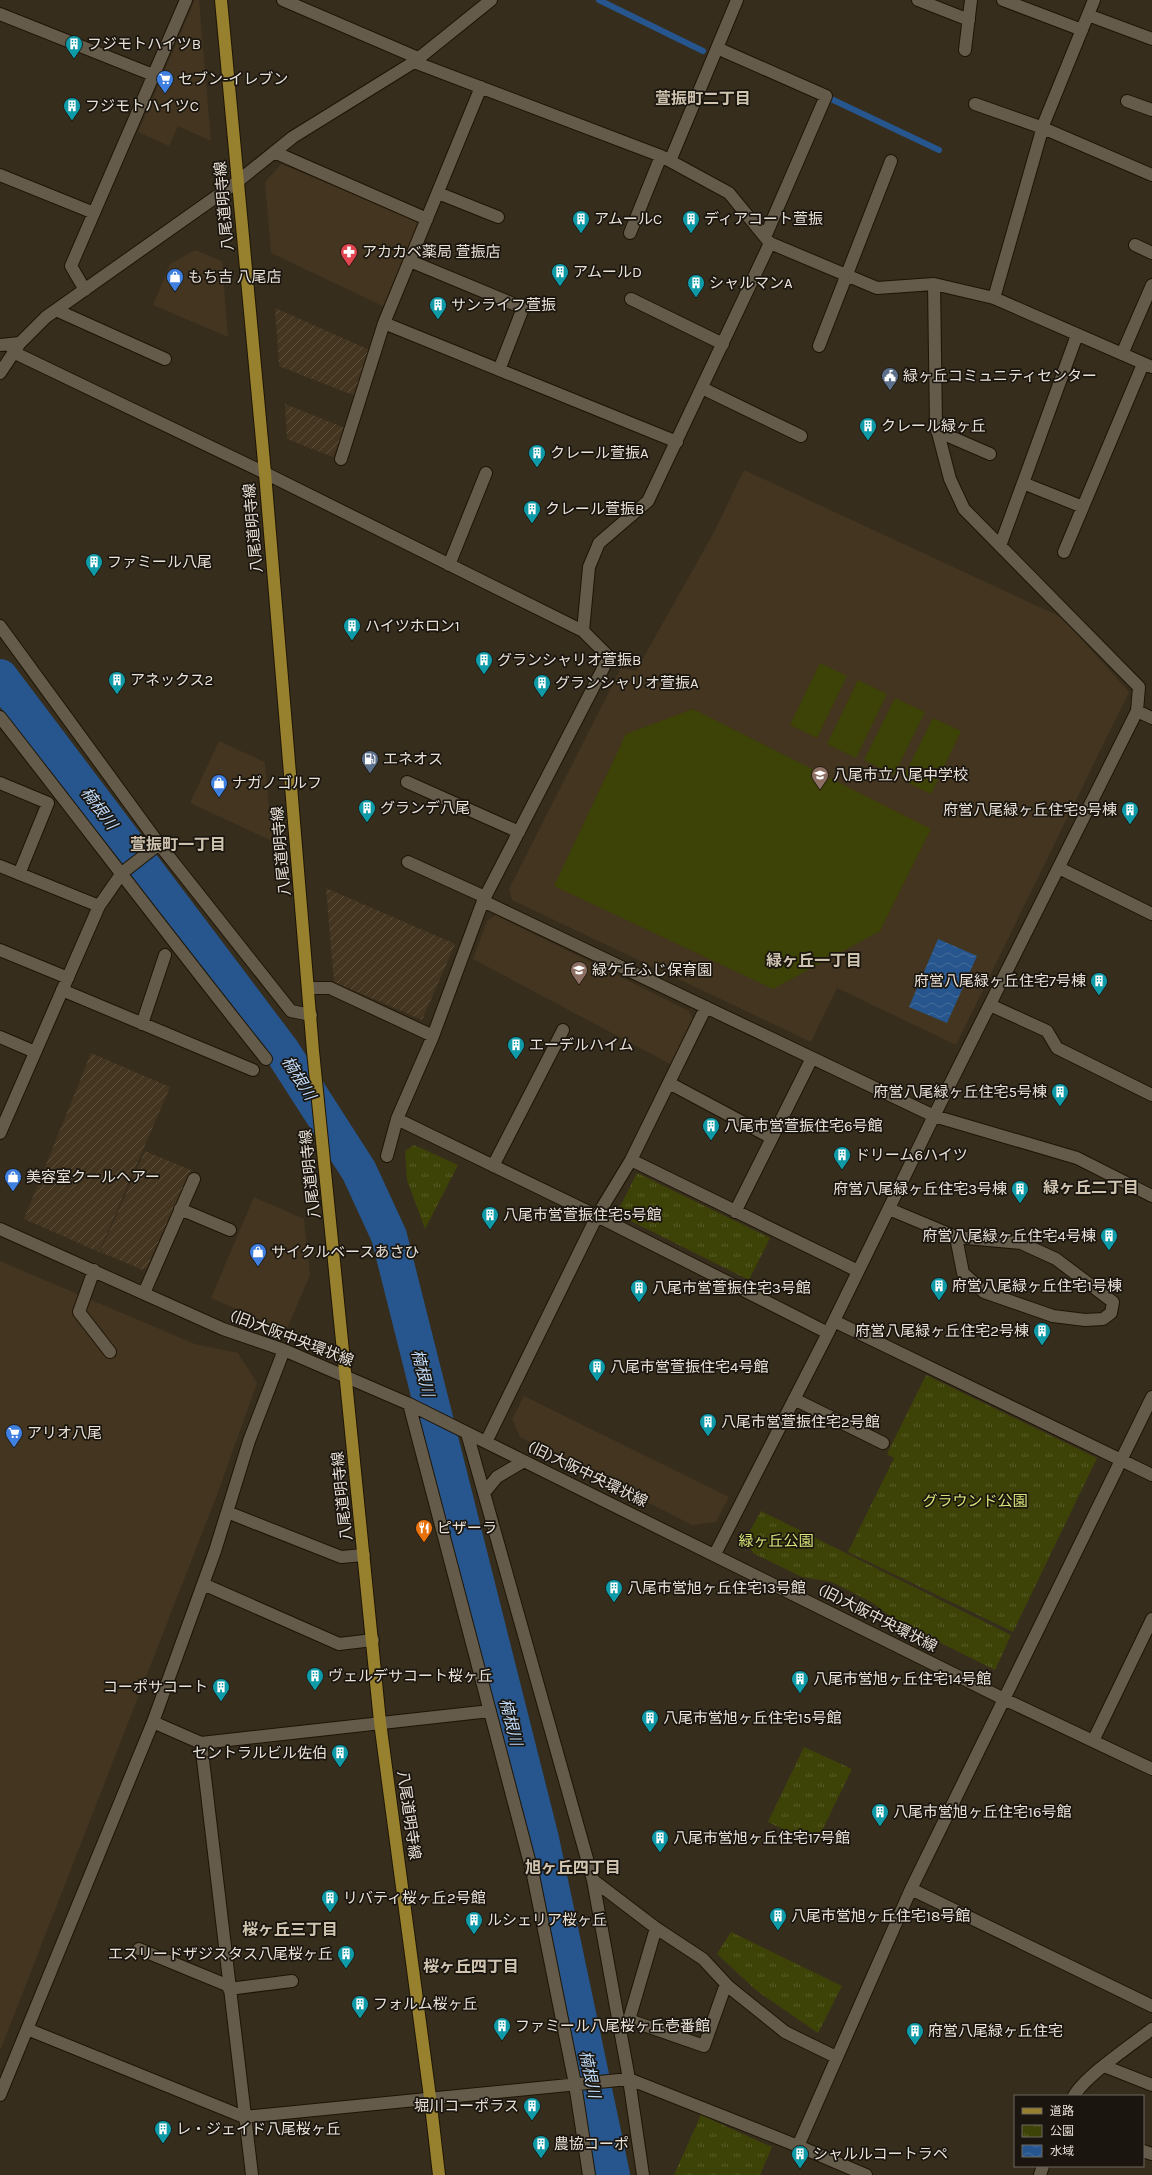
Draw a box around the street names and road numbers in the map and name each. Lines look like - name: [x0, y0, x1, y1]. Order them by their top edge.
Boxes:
- street label: 八尾道明寺線: [211, 160, 237, 252]
- street label: 八尾道明寺線: [240, 482, 266, 574]
- street label: 八尾道明寺線: [268, 805, 294, 897]
- street label: 八尾道明寺線: [296, 1128, 324, 1220]
- street label: (旧)大阪中央環状線: [228, 1306, 356, 1370]
- street label: (旧)大阪中央環状線: [525, 1437, 651, 1511]
- street label: 八尾道明寺線: [328, 1450, 356, 1542]
- street label: (旧)大阪中央環状線: [816, 1580, 940, 1656]
- street label: 八尾道明寺線: [394, 1769, 424, 1861]

